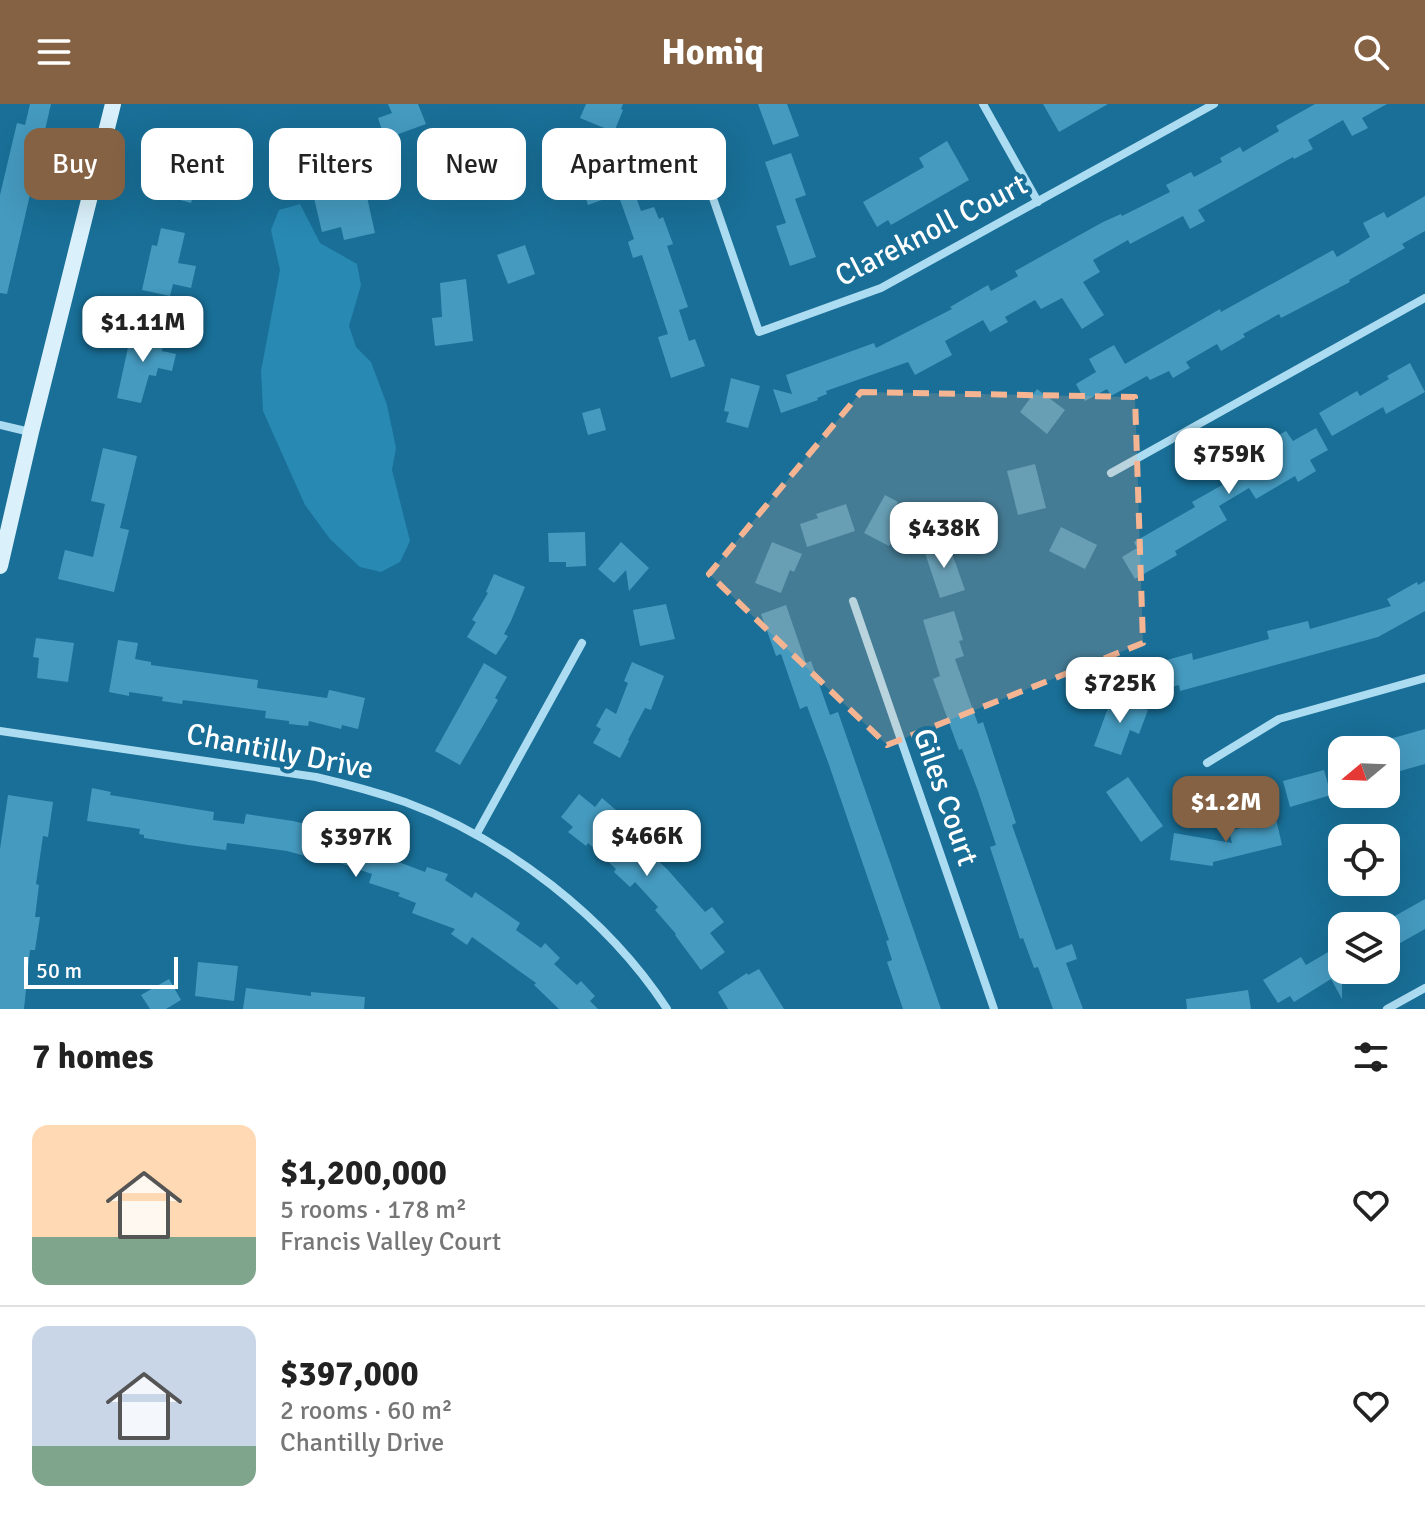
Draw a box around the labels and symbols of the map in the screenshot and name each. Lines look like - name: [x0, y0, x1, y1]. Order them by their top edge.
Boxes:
- street label: Clareknoll Court: [829, 166, 1033, 295]
- pin: $1.11M: [78, 296, 208, 364]
- pin: $759K: [1173, 428, 1285, 496]
- pin: $438K: [888, 502, 1000, 570]
- pin: $725K: [1064, 657, 1176, 725]
- street label: Chantilly Drive: [183, 715, 376, 788]
- street label: Giles Court: [905, 724, 986, 871]
- north arrow: [1328, 736, 1400, 808]
- pin: $1.2M: [1170, 776, 1282, 844]
- pin: $466K: [591, 810, 703, 878]
- pin: $397K: [300, 811, 412, 879]
- scale bar: [24, 953, 178, 989]

